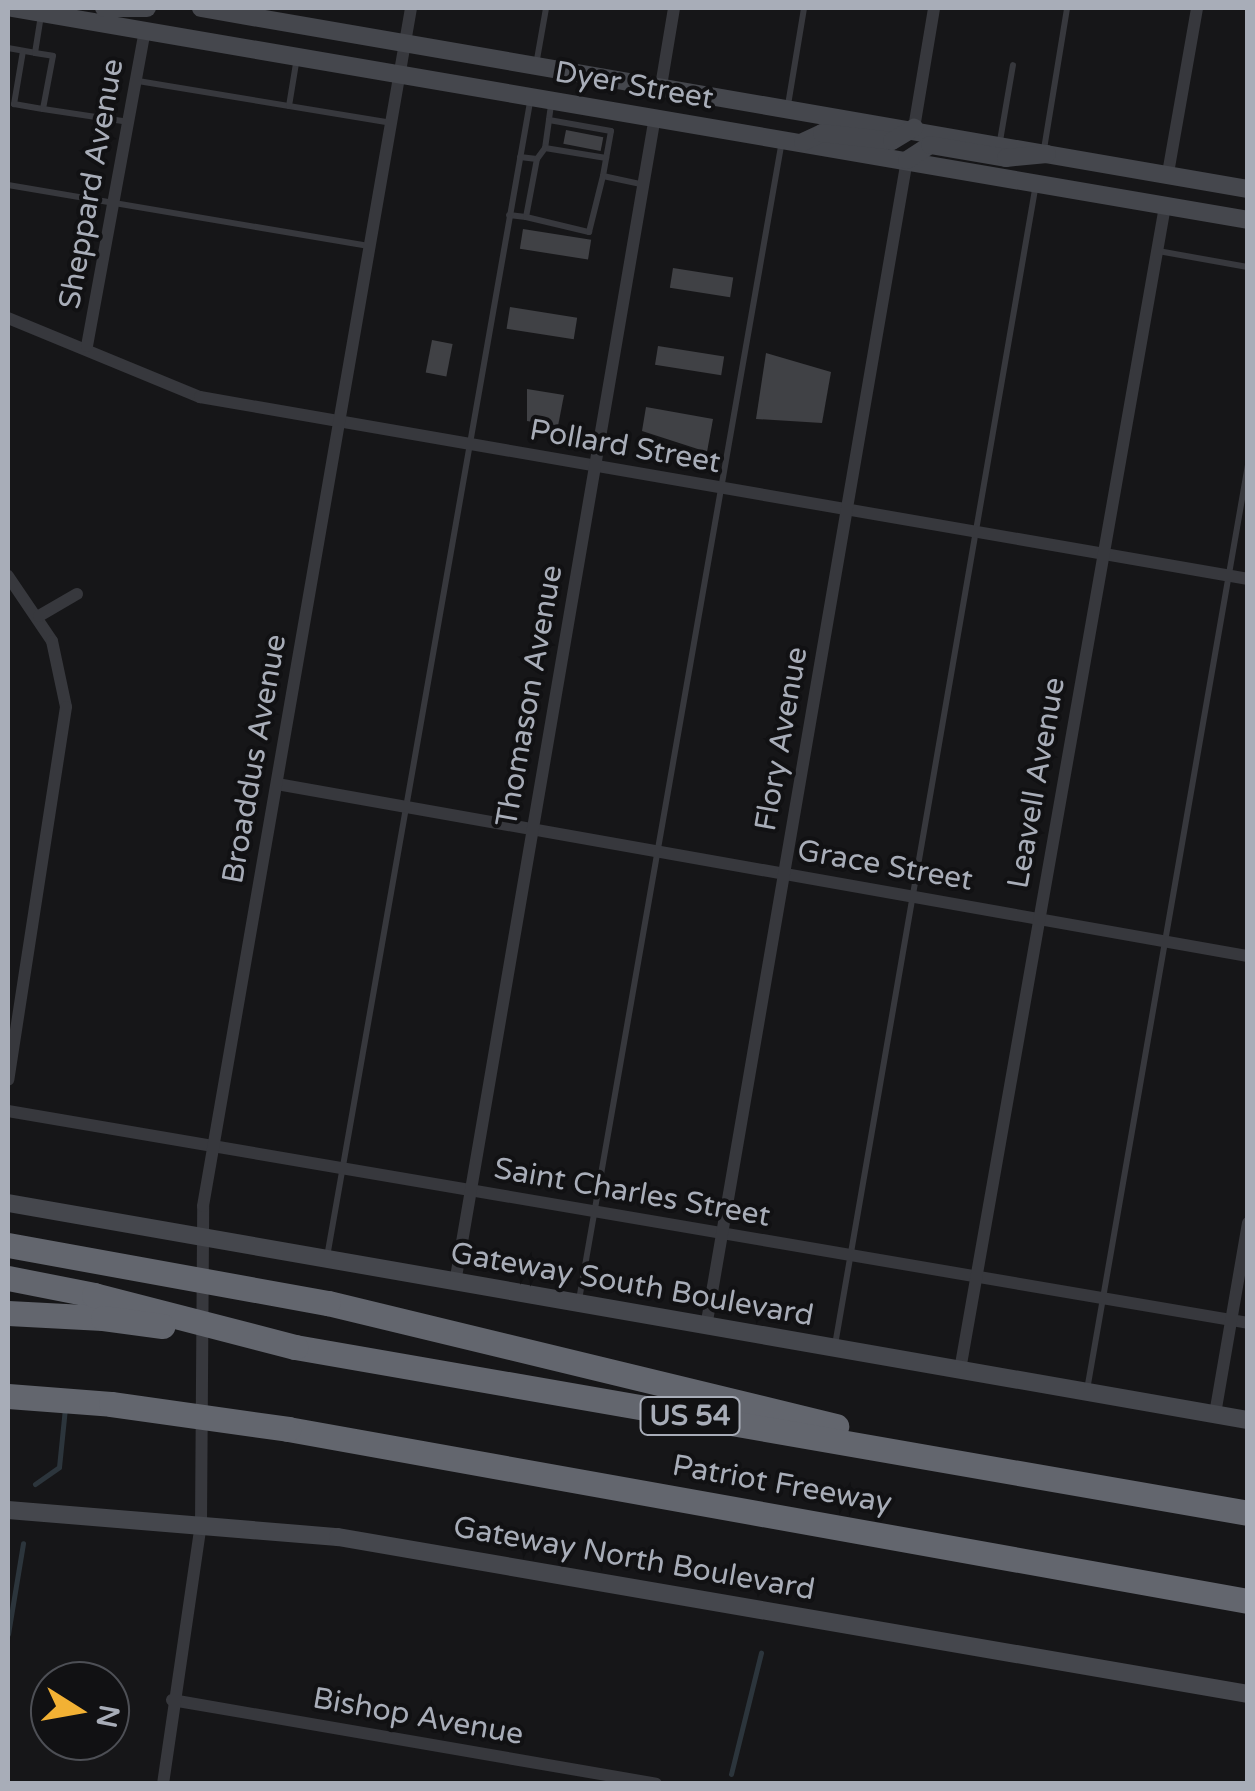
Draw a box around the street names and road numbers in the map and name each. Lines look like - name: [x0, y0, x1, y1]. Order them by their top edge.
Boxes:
- street label: Dyer Street: [552, 54, 716, 118]
- street label: Sheppard Avenue: [52, 56, 132, 312]
- street label: Pollard Street: [527, 412, 723, 482]
- street label: Thomason Avenue: [489, 562, 571, 830]
- street label: Broaddus Avenue: [215, 632, 295, 886]
- street label: Flory Avenue: [748, 644, 816, 834]
- street label: Leavell Avenue: [1001, 675, 1073, 891]
- street label: Grace Street: [794, 833, 976, 899]
- street label: Saint Charles Street: [491, 1151, 773, 1235]
- street label: Gateway South Boulevard: [448, 1235, 816, 1335]
- road number: US 54: [638, 1393, 742, 1439]
- street label: Patriot Freeway: [669, 1448, 895, 1522]
- street label: Gateway North Boulevard: [451, 1509, 817, 1609]
- street label: Bishop Avenue: [310, 1681, 526, 1753]

